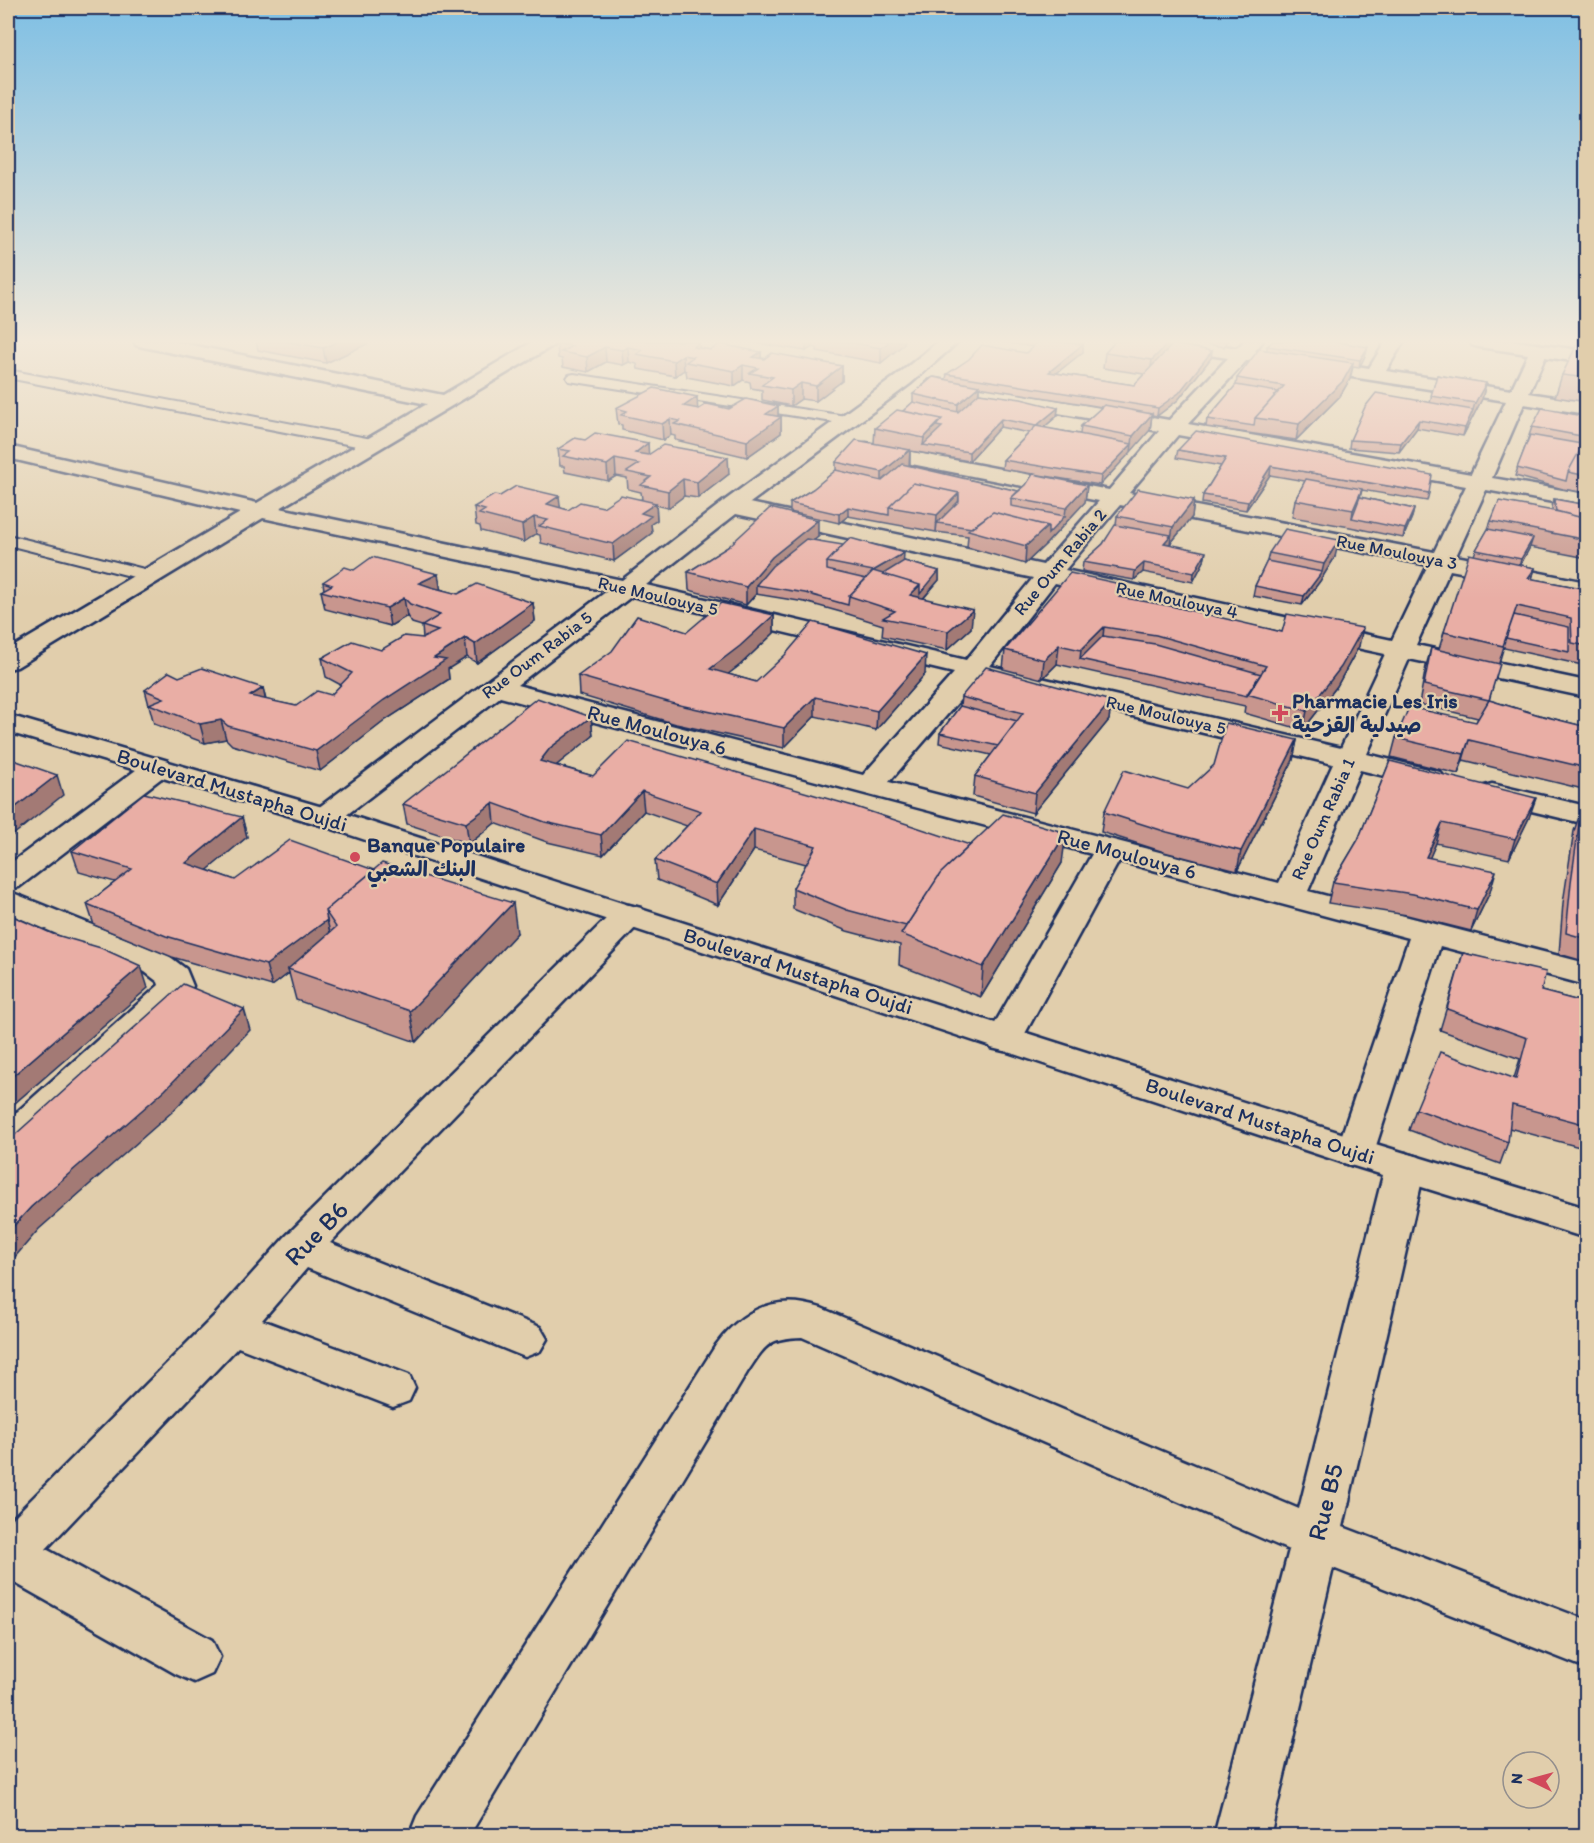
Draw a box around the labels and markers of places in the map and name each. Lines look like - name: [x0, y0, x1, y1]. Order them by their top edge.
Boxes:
- place label: Pharmacie Les Iris صيدلية القزحية: [1292, 688, 1458, 738]
- marker: Pharmacie Les Iris صيدلية القزحية: [1273, 706, 1287, 720]
- place label: Banque Populaire البنك الشعبي: [367, 832, 525, 888]
- marker: Banque Populaire البنك الشعبي: [348, 850, 362, 864]

